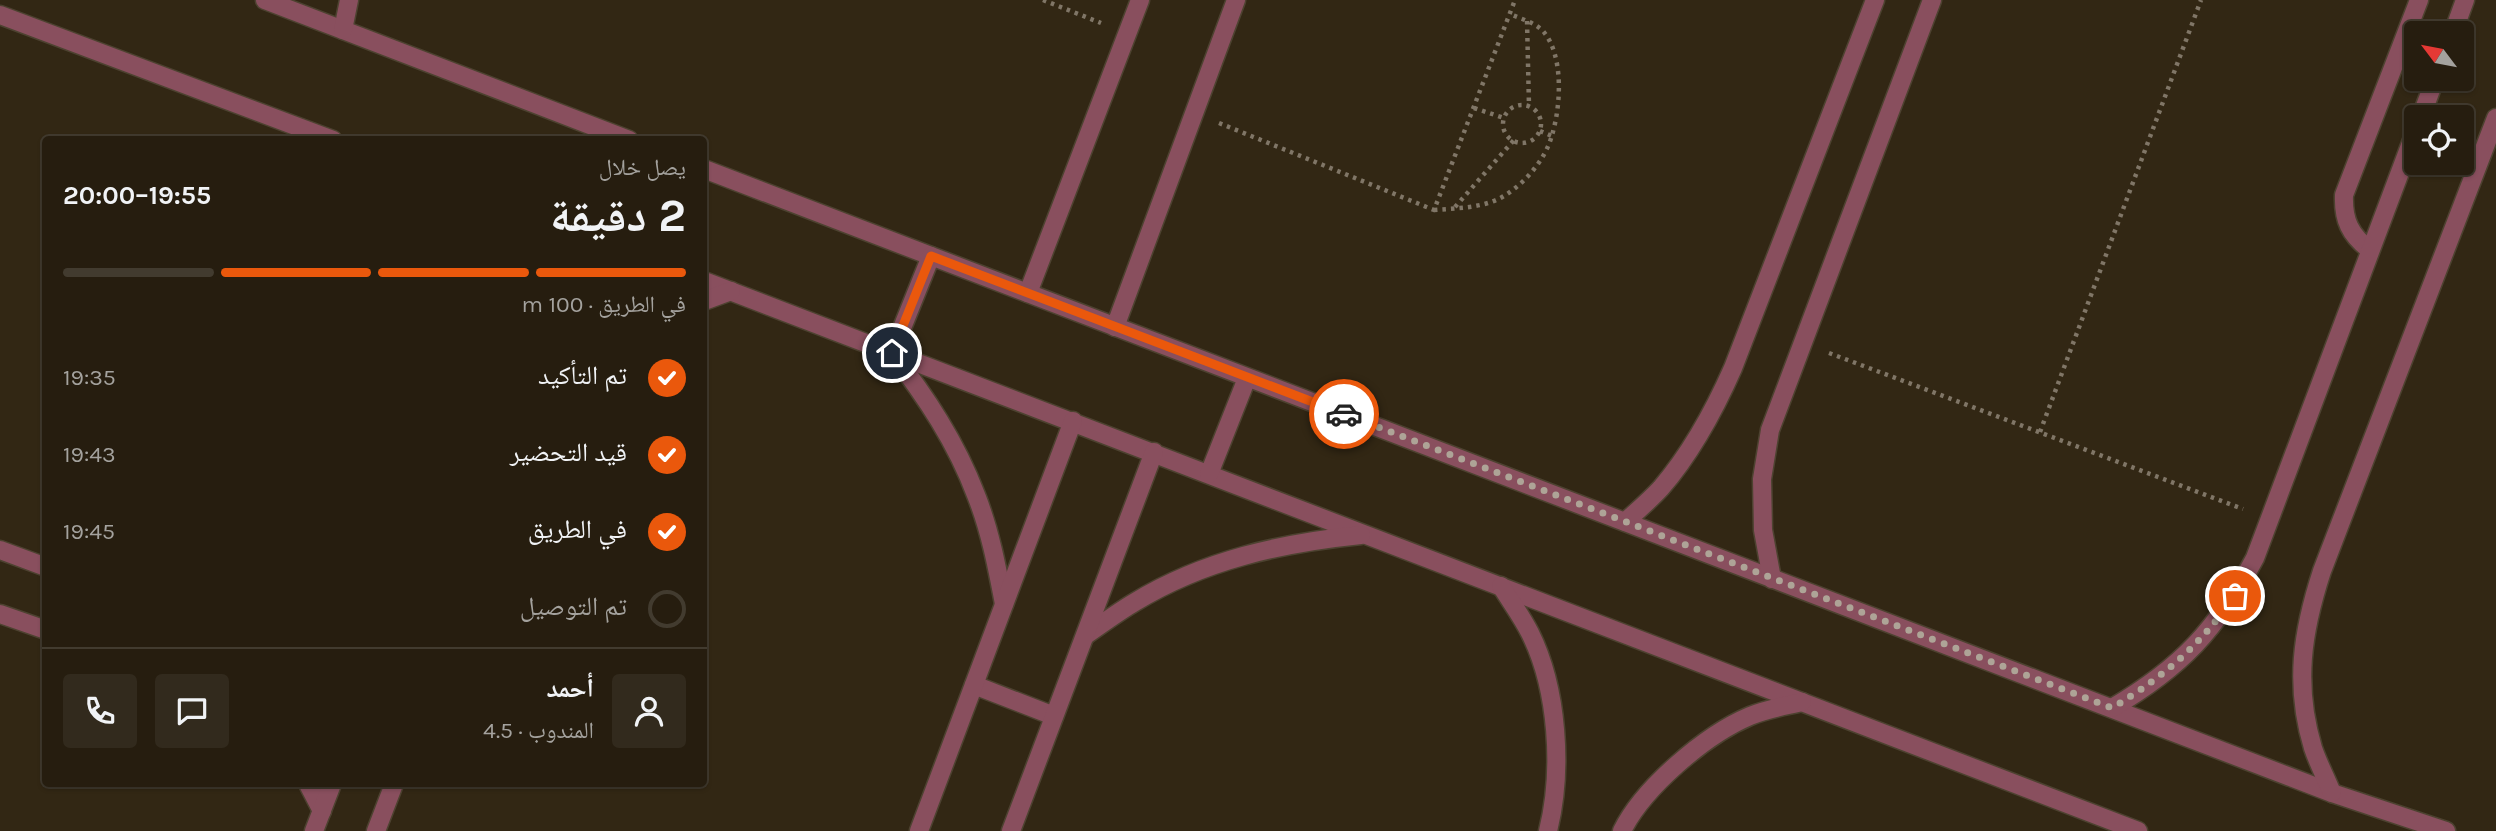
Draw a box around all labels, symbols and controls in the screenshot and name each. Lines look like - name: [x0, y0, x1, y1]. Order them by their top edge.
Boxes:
- north arrow: [2404, 21, 2474, 91]
- map controls: [2404, 21, 2474, 175]
- button: locate: [2404, 105, 2474, 175]
- text: يصل خلال: [599, 154, 686, 181]
- text: 19:55–20:00: [63, 180, 211, 211]
- text: 2 دقيقة: [550, 189, 686, 243]
- text: في الطريق · 100 m: [521, 291, 686, 318]
- pin: [862, 323, 922, 383]
- icon: home: [873, 334, 911, 372]
- icon: check: [648, 359, 686, 397]
- text: تم التأكيد: [538, 360, 627, 391]
- text: 19:35: [63, 364, 116, 391]
- courier: [1309, 379, 1379, 449]
- icon: car: [1325, 395, 1363, 433]
- icon: check: [648, 436, 686, 474]
- text: قيد التحضير: [510, 437, 627, 468]
- text: 19:43: [63, 441, 116, 468]
- icon: check: [648, 513, 686, 551]
- text: في الطريق: [528, 514, 627, 545]
- text: 19:45: [63, 518, 115, 545]
- pin: [2205, 566, 2265, 626]
- icon: bag: [2216, 577, 2254, 615]
- text: تم التوصيل: [520, 591, 627, 622]
- text: أحمد: [546, 673, 594, 704]
- button: phone: [63, 674, 137, 748]
- button: chat: [155, 674, 229, 748]
- button: person: [612, 674, 686, 748]
- text: المندوب · 4.5: [483, 717, 594, 744]

